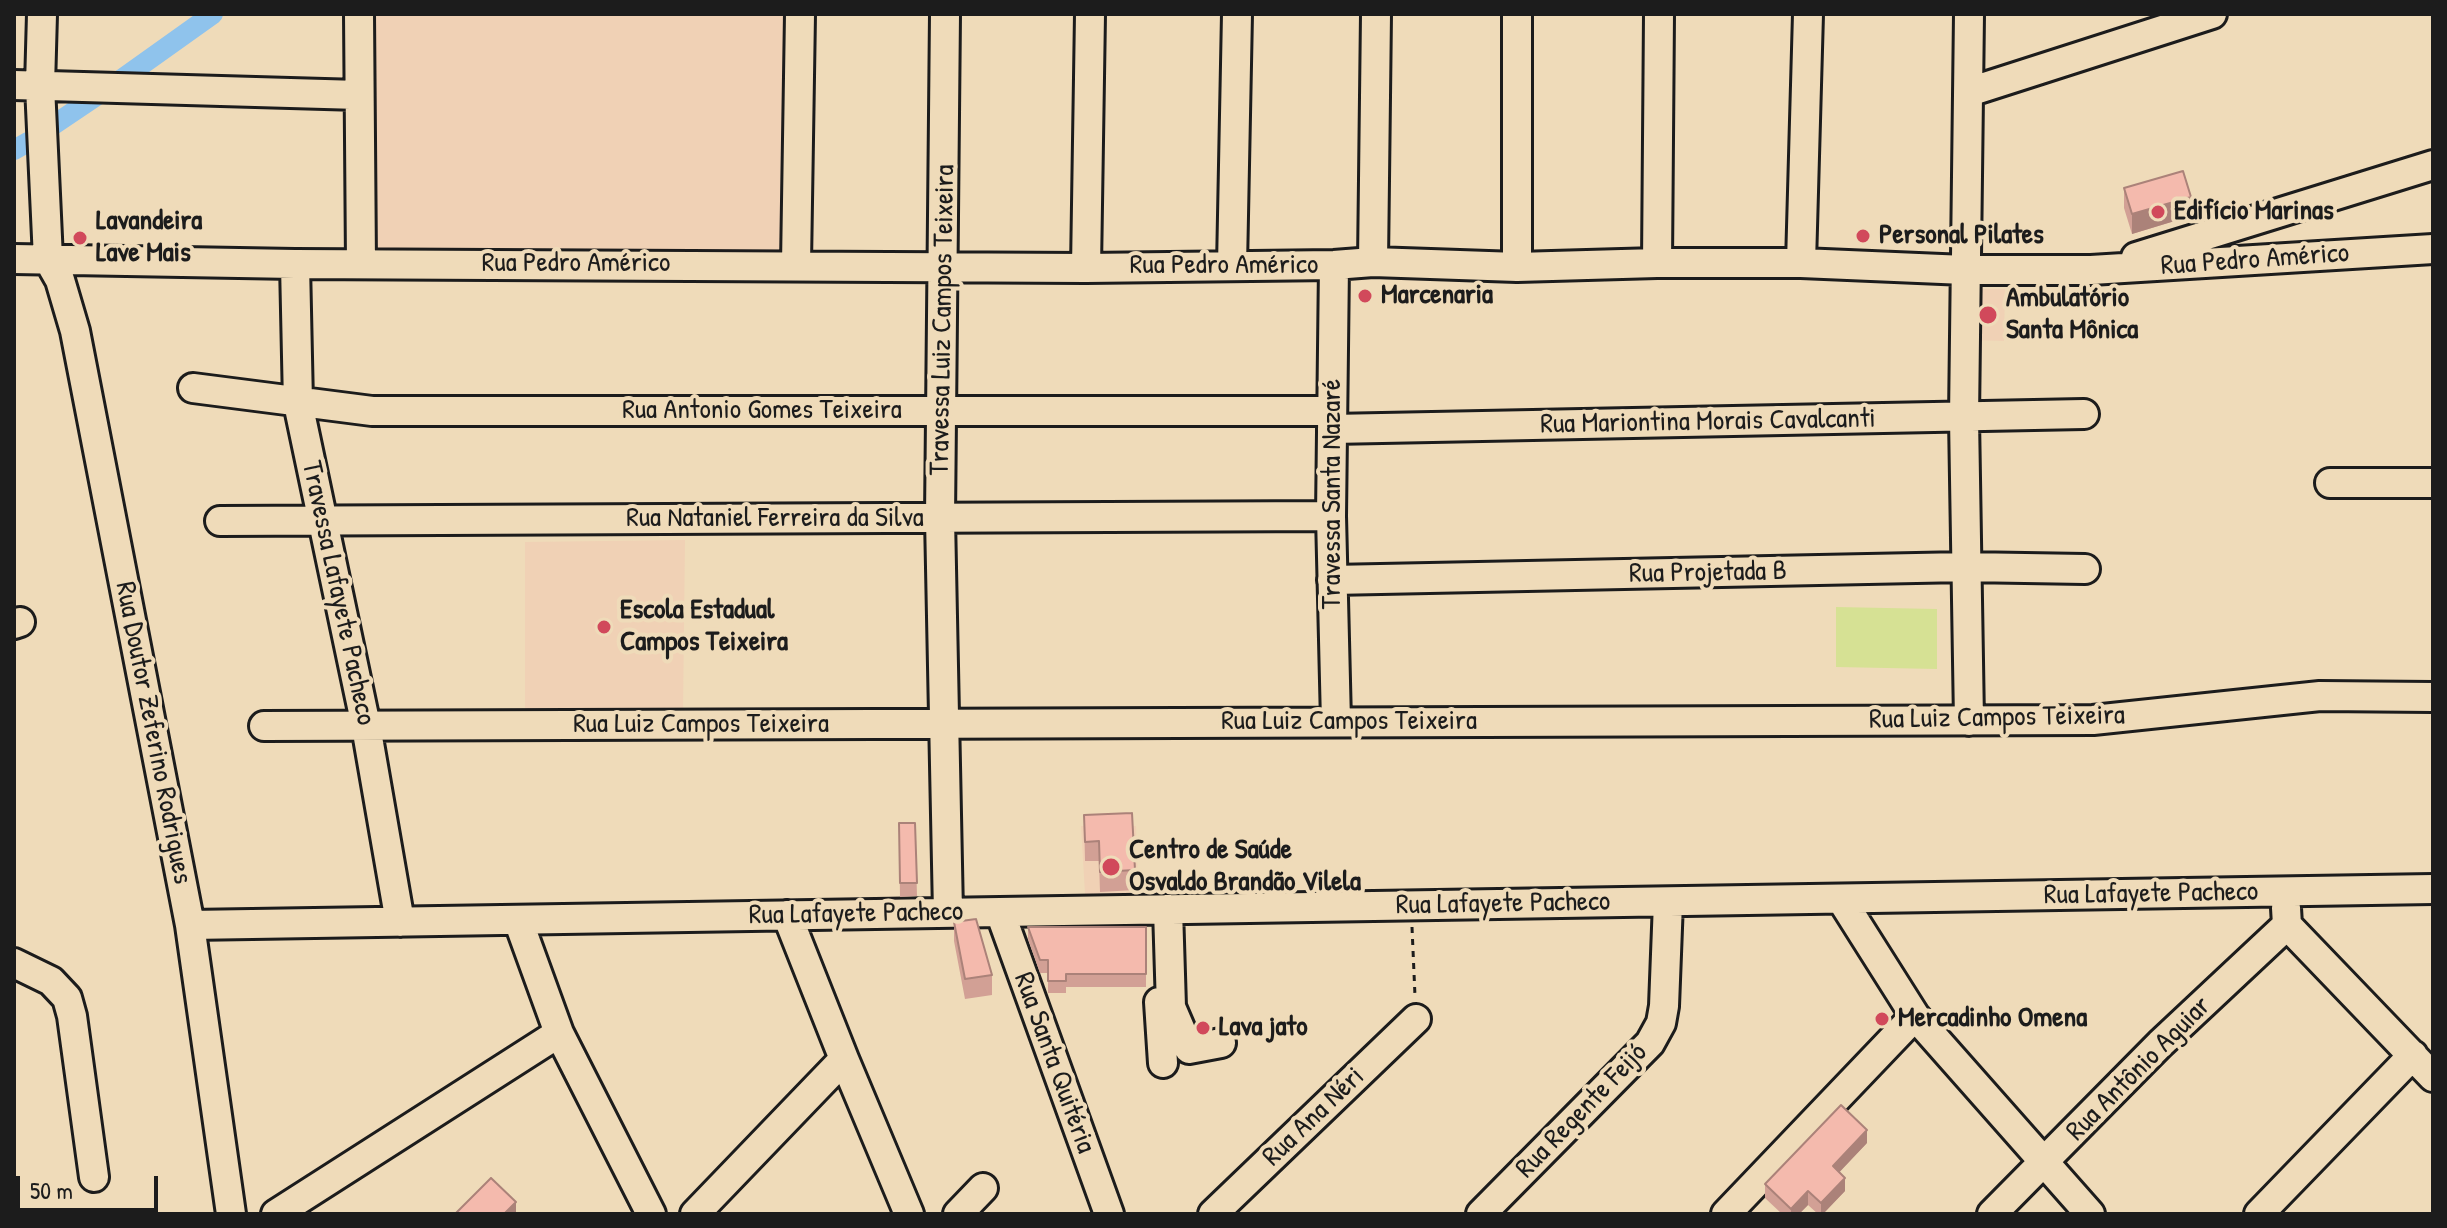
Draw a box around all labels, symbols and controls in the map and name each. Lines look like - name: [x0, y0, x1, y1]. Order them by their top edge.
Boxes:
- street label: Travessa Luiz Campos Teixeira: [923, 164, 963, 476]
- place label: Edifício Marinas: [2174, 195, 2334, 229]
- marker: Edifício Marinas: [2149, 203, 2167, 221]
- place label: Lavandeira Lave Mais: [96, 205, 202, 271]
- place label: Personal Pilates: [1879, 219, 2044, 253]
- marker: Personal Pilates: [1854, 227, 1872, 245]
- marker: Lavandeira Lave Mais: [71, 229, 89, 247]
- street label: Rua Pedro Américo: [2160, 237, 2350, 283]
- street label: Rua Pedro Américo: [482, 247, 670, 281]
- street label: Rua Pedro Américo: [1130, 249, 1318, 283]
- place label: Marcenaria: [1381, 279, 1493, 313]
- place label: Ambulatório Santa Mônica: [2006, 282, 2138, 348]
- marker: Marcenaria: [1356, 287, 1374, 305]
- marker: Ambulatório Santa Mônica: [1977, 304, 1999, 326]
- street label: Travessa Santa Nazaré: [1316, 379, 1350, 609]
- street label: Rua Antonio Gomes Teixeira: [622, 394, 902, 428]
- street label: Rua Mariontina Morais Cavalcanti: [1540, 402, 1876, 442]
- street label: Travessa Lafayete Pacheco: [294, 458, 382, 728]
- street label: Rua Nataniel Ferreira da Silva: [626, 502, 924, 536]
- street label: Rua Projetada B: [1629, 555, 1787, 591]
- street label: Rua Doutor Zeferino Rodrigues: [107, 579, 199, 887]
- place label: Escola Estadual Campos Teixeira: [620, 594, 788, 660]
- marker: Escola Estadual Campos Teixeira: [595, 618, 613, 636]
- street label: Rua Luiz Campos Teixeira: [1869, 699, 2125, 737]
- street label: Rua Luiz Campos Teixeira: [1221, 705, 1477, 739]
- street label: Rua Luiz Campos Teixeira: [573, 708, 829, 742]
- place label: Centro de Saúde Osvaldo Brandão Vilela: [1129, 834, 1361, 900]
- marker: Centro de Saúde Osvaldo Brandão Vilela: [1100, 856, 1122, 878]
- street label: Rua Lafayete Pacheco: [2044, 875, 2258, 913]
- street label: Rua Lafayete Pacheco: [1396, 885, 1610, 923]
- street label: Rua Lafayete Pacheco: [749, 895, 963, 933]
- street label: Rua Santa Quitéria: [1006, 968, 1102, 1158]
- street label: Rua Antônio Aguiar: [2060, 990, 2218, 1148]
- place label: Mercadinho Omena: [1898, 1002, 2087, 1036]
- marker: Mercadinho Omena: [1873, 1010, 1891, 1028]
- place label: Lava jato: [1219, 1011, 1307, 1045]
- marker: Lava jato: [1194, 1019, 1212, 1037]
- street label: Rua Regente Feijó: [1509, 1037, 1655, 1185]
- street label: Rua Ana Néri: [1256, 1060, 1372, 1174]
- scale bar: [20, 1160, 162, 1210]
- text: 50 m: [30, 1174, 73, 1206]

